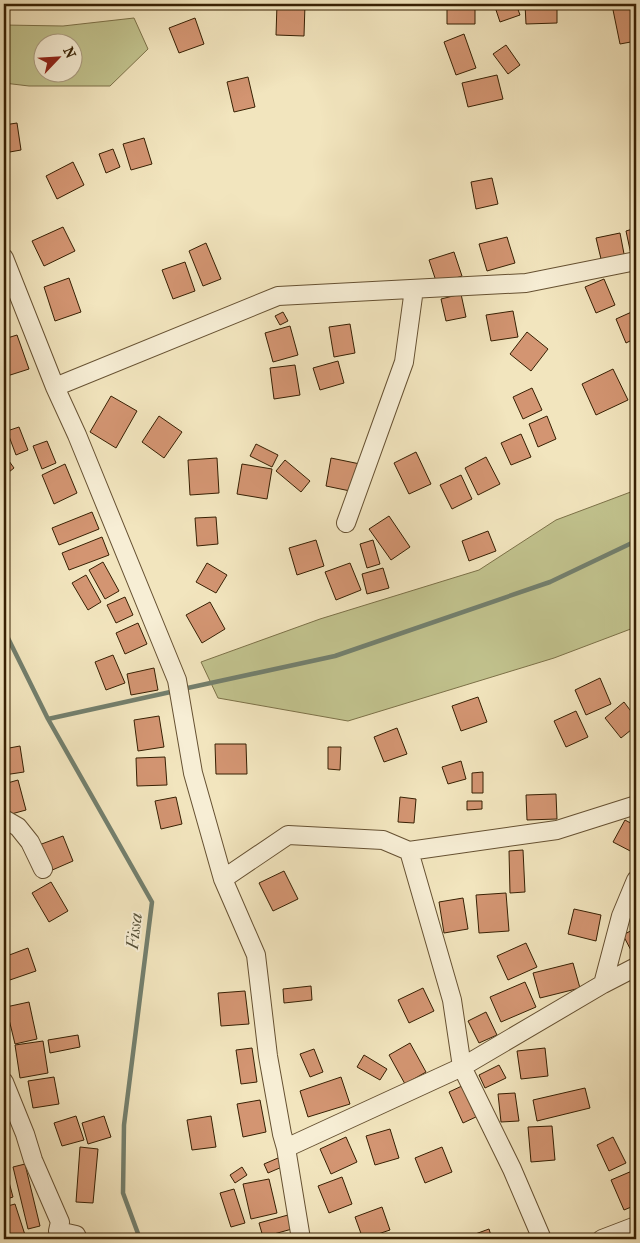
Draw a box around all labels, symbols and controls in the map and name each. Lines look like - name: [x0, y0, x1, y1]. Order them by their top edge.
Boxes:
- north arrow: [32, 32, 82, 82]
- text: N: [59, 44, 79, 61]
- water label: Fissa: [122, 912, 147, 951]

